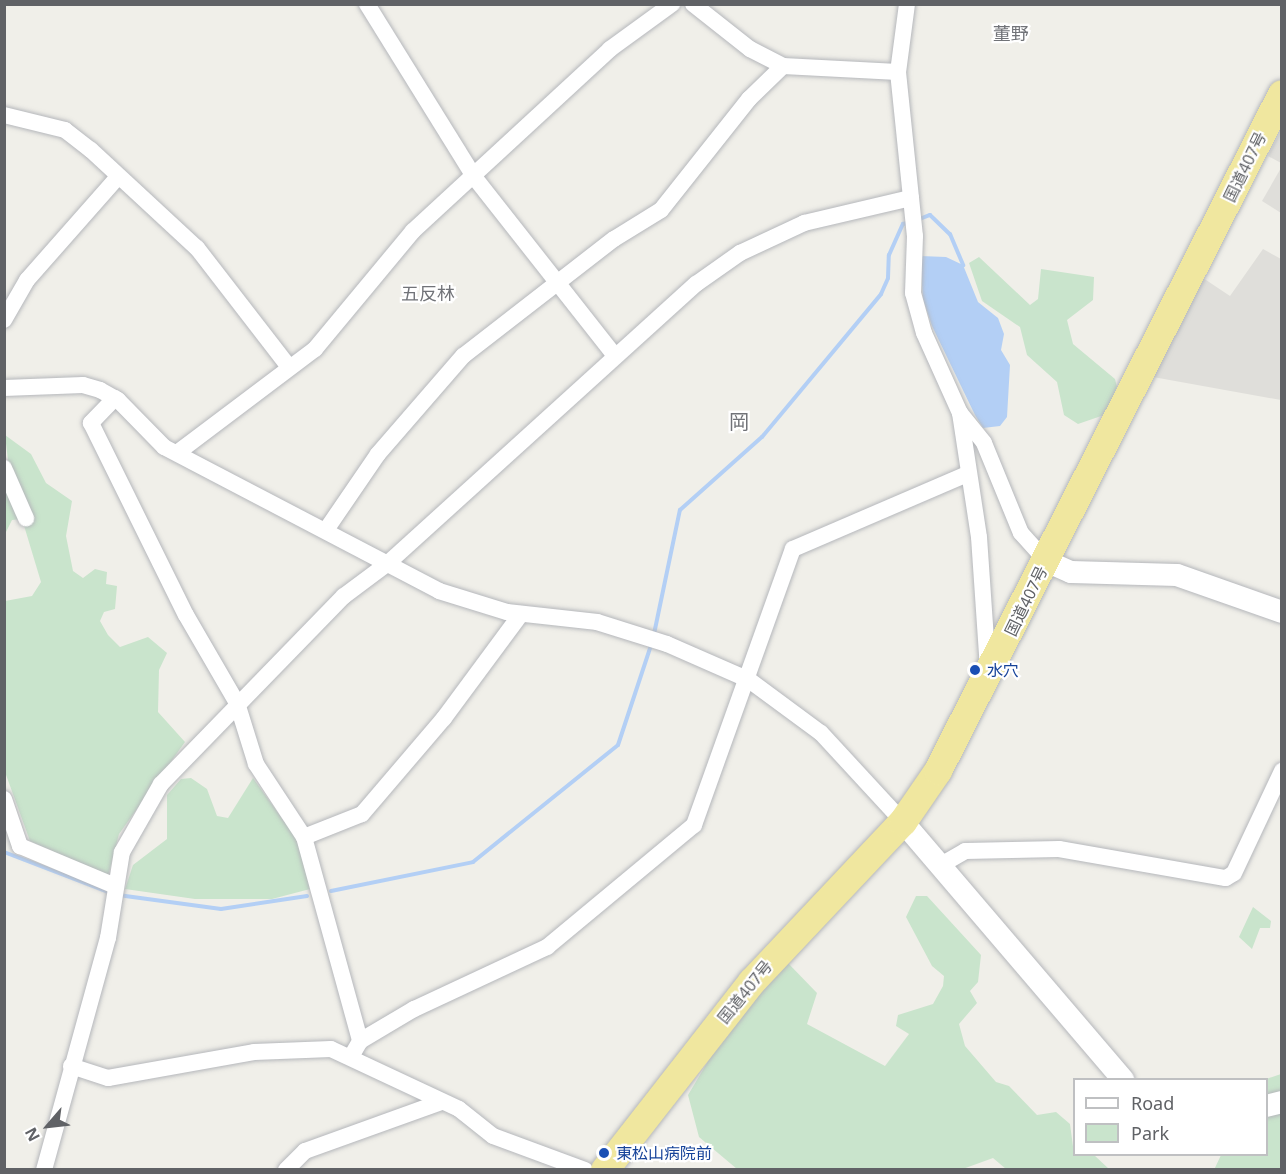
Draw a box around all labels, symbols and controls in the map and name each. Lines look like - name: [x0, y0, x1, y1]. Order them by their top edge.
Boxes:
- district label: 董野: [993, 22, 1029, 44]
- street label: 国道407号: [1220, 129, 1270, 205]
- district label: 五反林: [401, 282, 455, 304]
- district label: 岡: [729, 409, 749, 433]
- street label: 国道407号: [1001, 563, 1051, 639]
- place label: 水穴: [987, 660, 1019, 680]
- marker: 水穴: [968, 663, 982, 677]
- street label: 国道407号: [714, 957, 776, 1027]
- legend: [1073, 1078, 1268, 1156]
- text: Road: [1131, 1091, 1174, 1115]
- north arrow: [18, 1096, 78, 1156]
- text: Park: [1131, 1121, 1169, 1145]
- text: N: [19, 1124, 45, 1145]
- place label: 東松山病院前: [616, 1143, 712, 1163]
- marker: 東松山病院前: [597, 1146, 611, 1160]

